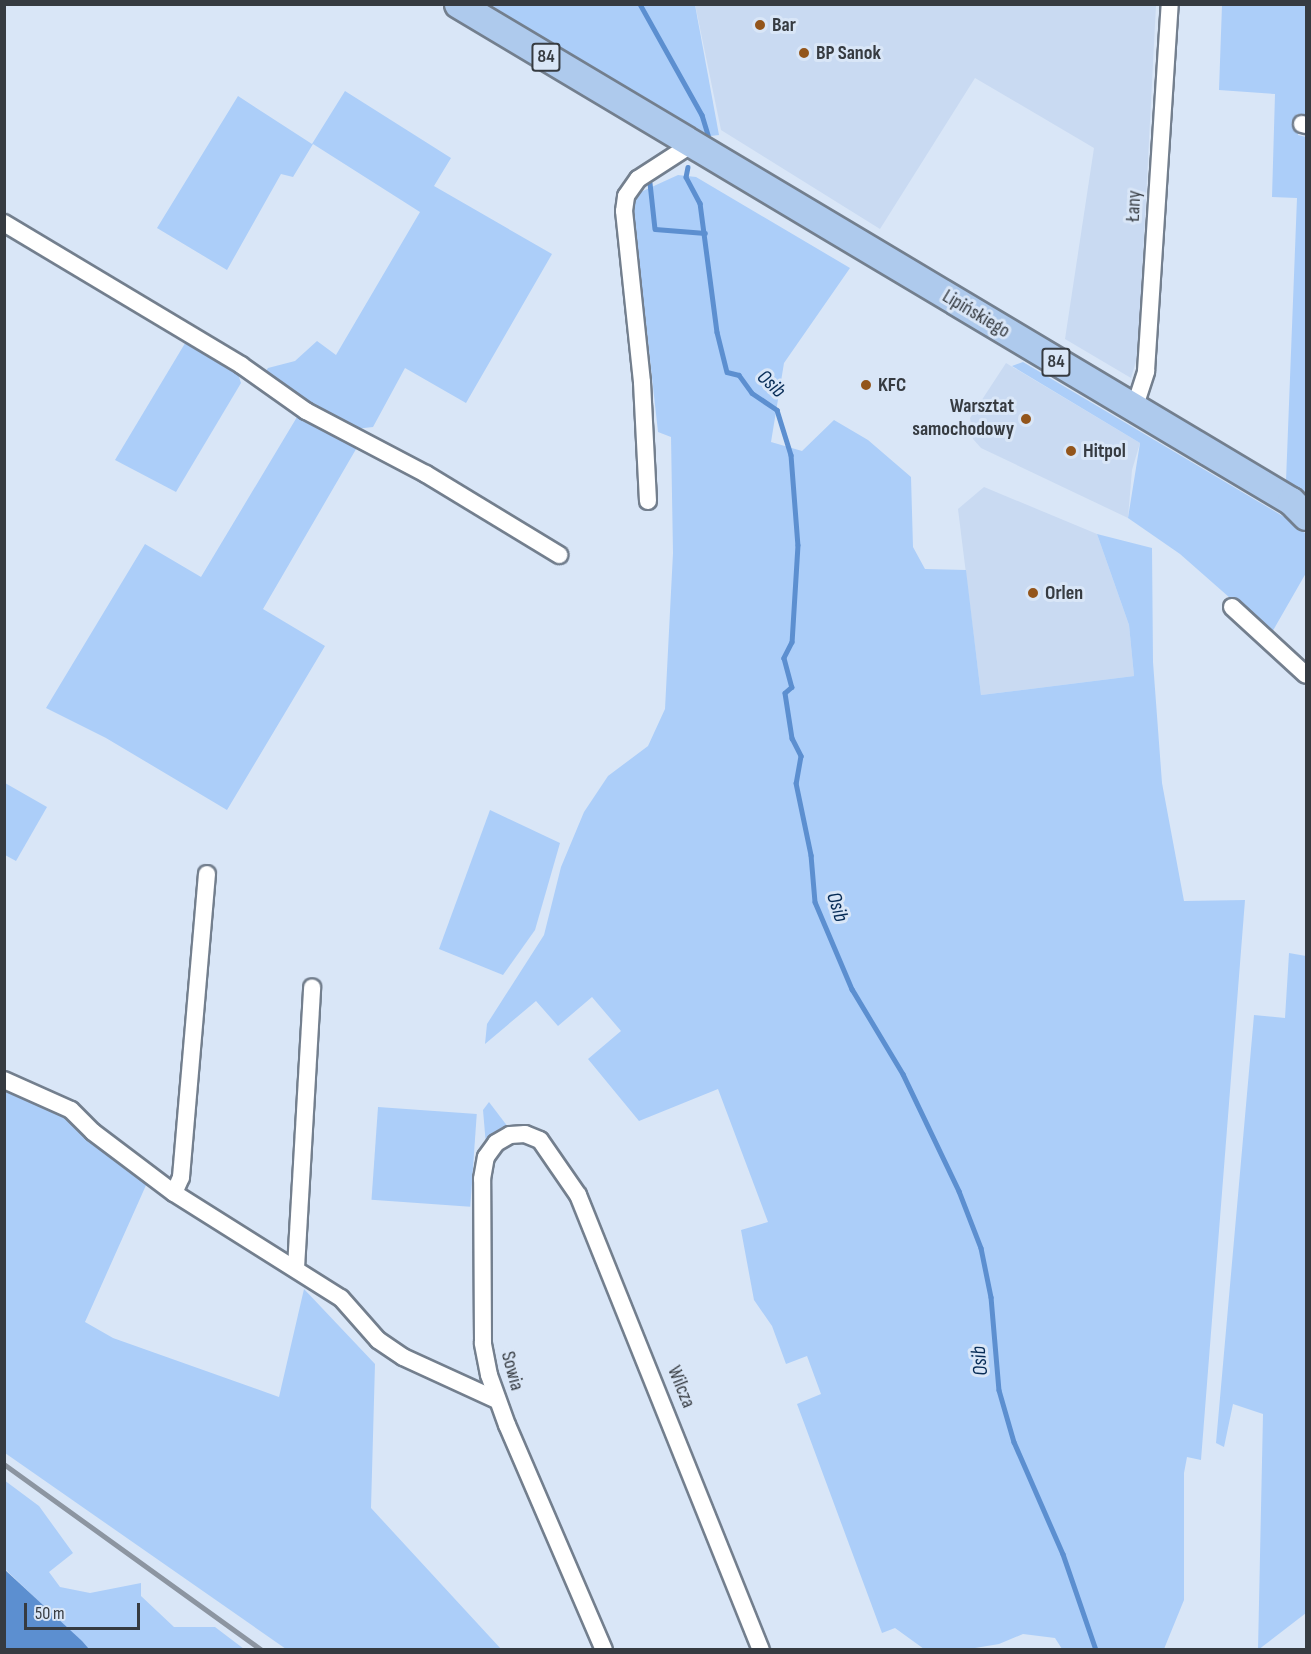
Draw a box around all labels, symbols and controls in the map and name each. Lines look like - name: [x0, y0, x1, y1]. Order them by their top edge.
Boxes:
- place label: Bar: [772, 13, 796, 37]
- marker: Bar: [753, 18, 767, 32]
- place label: BP Sanok: [816, 41, 881, 65]
- road number: 84: [531, 42, 561, 72]
- marker: BP Sanok: [797, 46, 811, 60]
- street label: Łany: [1121, 190, 1147, 222]
- street label: Lipińskiego: [938, 285, 1014, 343]
- road number: 84: [1041, 347, 1071, 377]
- water label: Osib: [751, 365, 791, 403]
- place label: KFC: [878, 373, 906, 397]
- marker: KFC: [859, 378, 873, 392]
- place label: Warsztat samochodowy: [912, 395, 1014, 442]
- marker: Warsztat samochodowy: [1019, 412, 1033, 426]
- place label: Hitpol: [1083, 439, 1126, 463]
- marker: Hitpol: [1064, 444, 1078, 458]
- place label: Orlen: [1045, 581, 1083, 605]
- marker: Orlen: [1026, 586, 1040, 600]
- water label: Osib: [820, 889, 854, 925]
- water label: Osib: [966, 1345, 994, 1377]
- street label: Sowia: [495, 1349, 529, 1393]
- street label: Wilcza: [662, 1362, 700, 1412]
- scale bar: [27, 1591, 142, 1629]
- text: 50 m: [35, 1603, 65, 1624]

